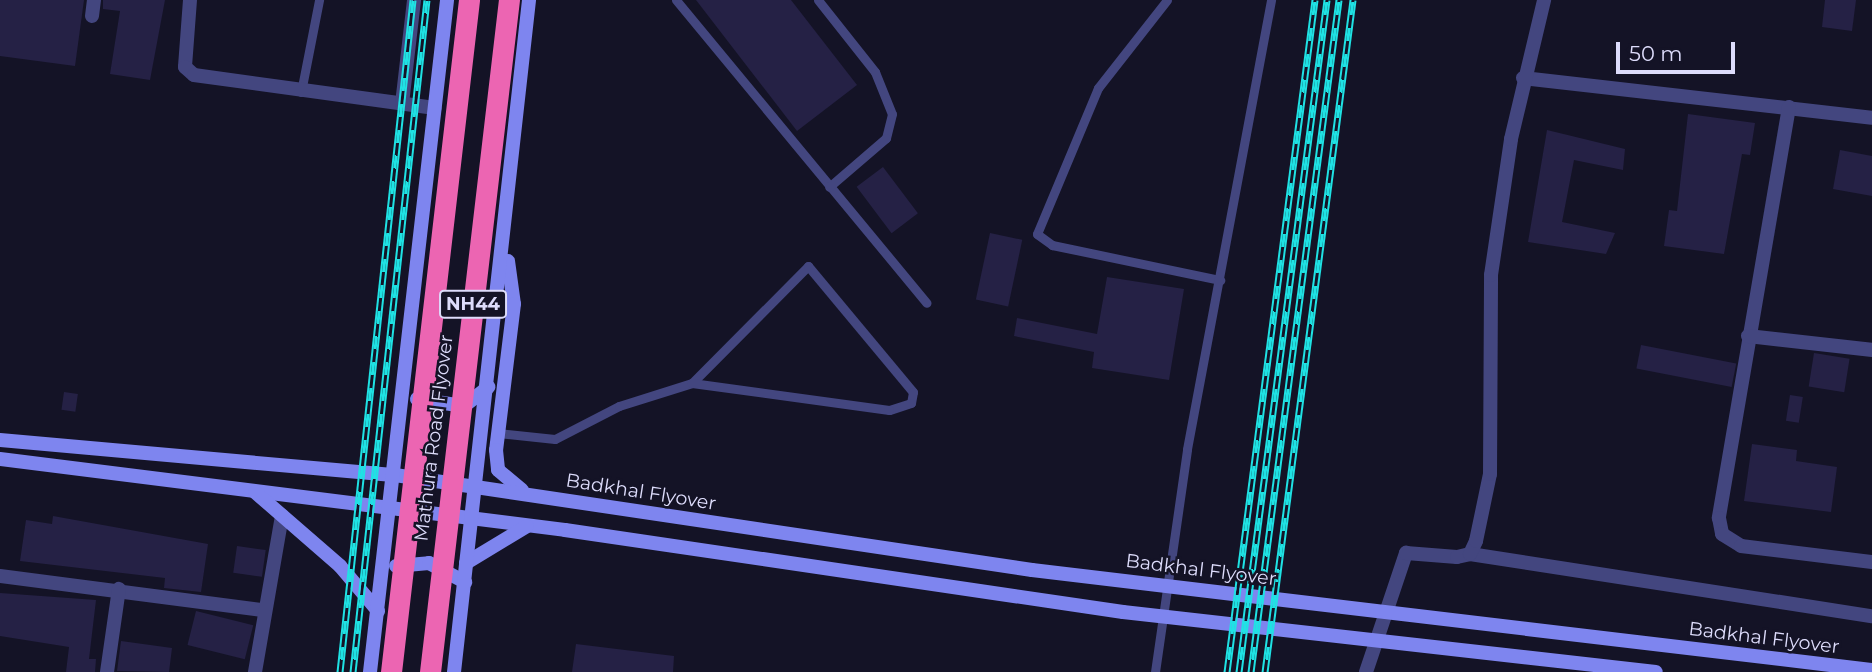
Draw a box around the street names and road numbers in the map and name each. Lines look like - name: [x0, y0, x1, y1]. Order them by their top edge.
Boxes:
- road number: NH44: [438, 290, 508, 318]
- street label: Mathura Road Flyover: [410, 333, 458, 543]
- street label: Badkhal Flyover: [564, 469, 718, 515]
- street label: Badkhal Flyover: [1124, 549, 1278, 591]
- street label: Badkhal Flyover: [1687, 617, 1841, 659]

